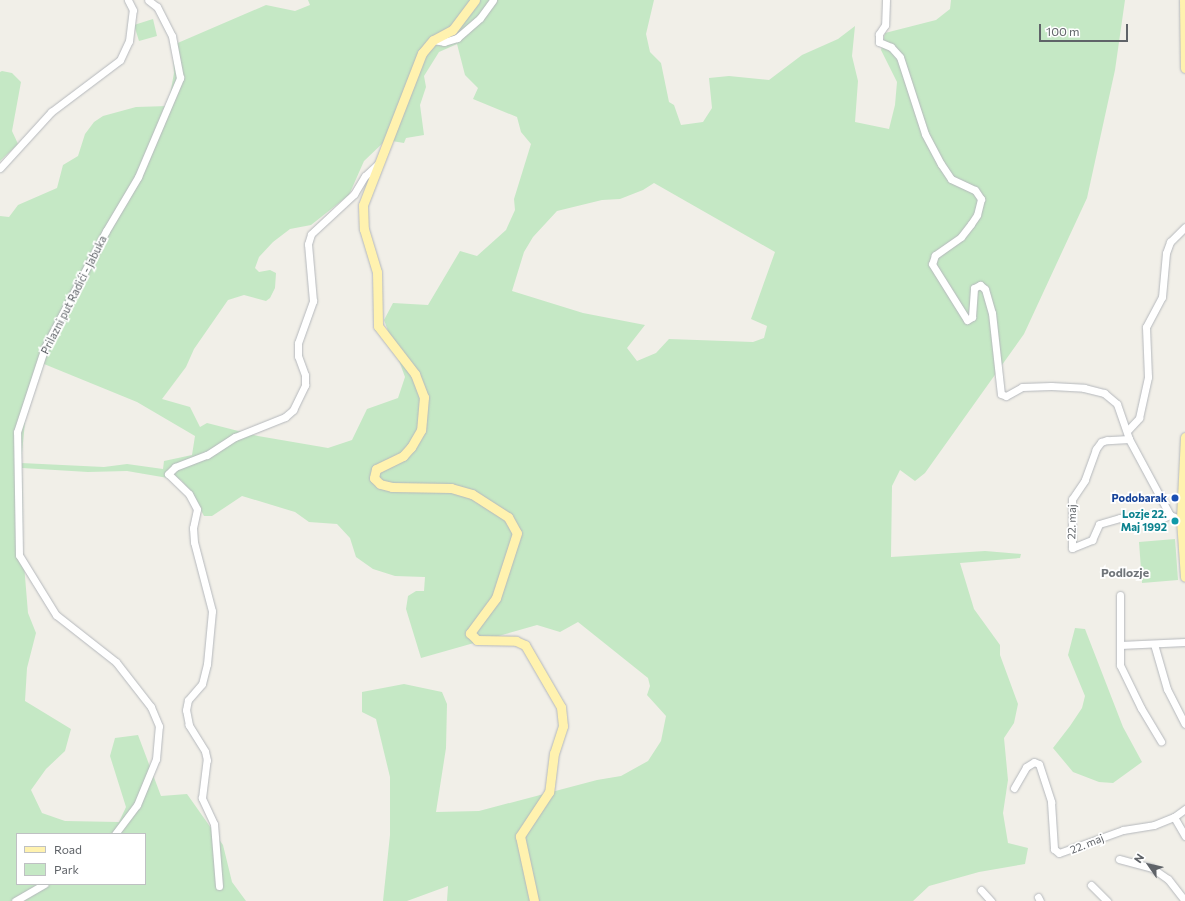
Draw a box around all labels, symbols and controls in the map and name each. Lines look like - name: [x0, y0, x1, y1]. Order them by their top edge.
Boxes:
- scale bar: [1041, 16, 1130, 42]
- text: 100 m: [1046, 24, 1080, 38]
- street label: Prilazni put Radići - Jabuka: [38, 233, 110, 357]
- place label: Podobarak: [1112, 491, 1167, 505]
- marker: Podobarak: [1170, 493, 1180, 503]
- street label: 22. maj: [1065, 504, 1079, 540]
- place label: Lozje 22. Maj 1992: [1121, 508, 1167, 534]
- marker: Lozje 22. Maj 1992: [1170, 516, 1180, 526]
- district label: Podlozje: [1101, 566, 1149, 580]
- street label: 22. maj: [1068, 831, 1106, 857]
- legend: [16, 833, 146, 885]
- text: Road: [54, 842, 82, 856]
- north arrow: [1129, 845, 1169, 885]
- text: N: [1131, 851, 1146, 865]
- text: Park: [54, 862, 79, 876]

